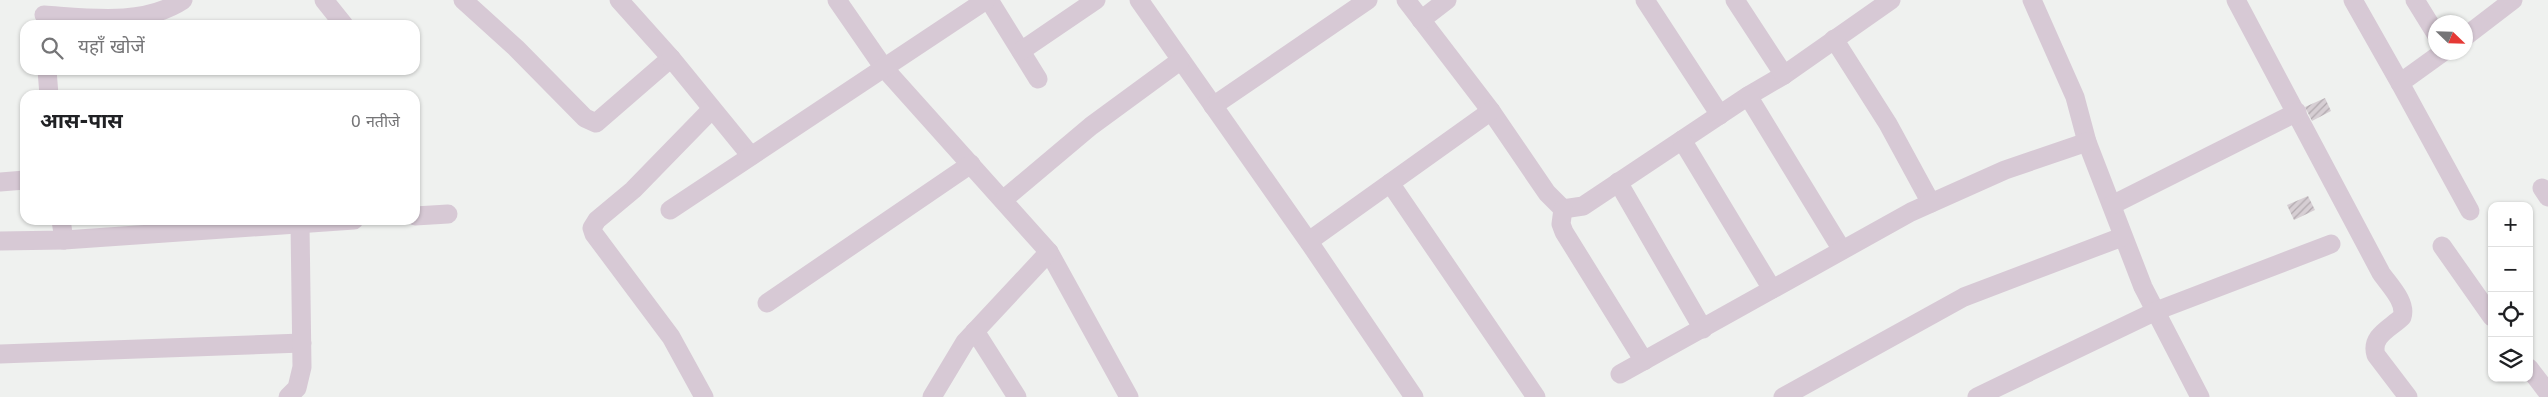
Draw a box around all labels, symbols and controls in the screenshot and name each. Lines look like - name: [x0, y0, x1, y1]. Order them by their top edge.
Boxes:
- north arrow: [2428, 15, 2473, 60]
- search box: [20, 20, 420, 75]
- icon: search: [38, 34, 66, 62]
- text: यहाँ खोजें: [78, 35, 145, 57]
- text: आस-पास: [40, 109, 123, 133]
- text: 0 नतीजे: [351, 112, 400, 131]
- map controls: [2488, 202, 2533, 382]
- button: +: [2488, 202, 2533, 247]
- button: −: [2488, 247, 2533, 292]
- button: locate: [2488, 292, 2533, 337]
- button: layers: [2488, 337, 2533, 382]

